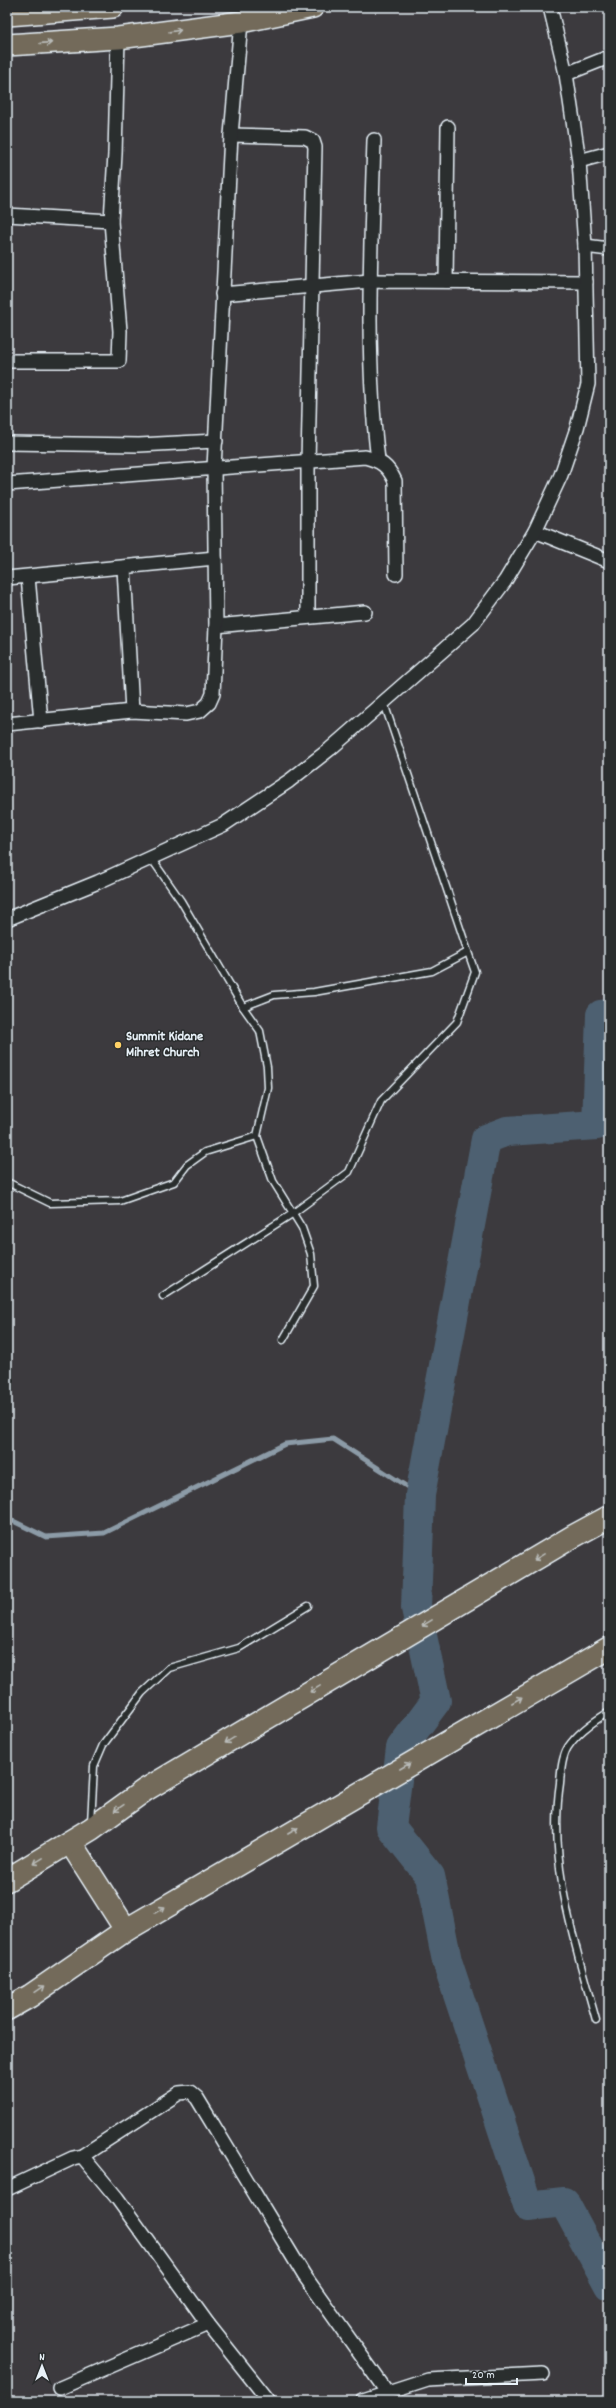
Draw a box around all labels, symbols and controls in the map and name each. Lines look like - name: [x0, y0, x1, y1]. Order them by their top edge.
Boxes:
- one-way arrow: [168, 27, 181, 34]
- one-way arrow: [39, 39, 52, 46]
- place label: Summit Kidane Mihret Church: [126, 1027, 203, 1063]
- marker: Summit Kidane Mihret Church: [113, 1040, 123, 1050]
- one-way arrow: [533, 1553, 545, 1561]
- one-way arrow: [422, 1619, 433, 1627]
- one-way arrow: [309, 1686, 321, 1694]
- one-way arrow: [511, 1696, 523, 1704]
- one-way arrow: [224, 1736, 236, 1744]
- one-way arrow: [399, 1761, 411, 1769]
- one-way arrow: [114, 1804, 125, 1812]
- one-way arrow: [287, 1827, 299, 1835]
- one-way arrow: [33, 1857, 44, 1865]
- one-way arrow: [154, 1906, 166, 1914]
- one-way arrow: [35, 1985, 46, 1993]
- north arrow: [22, 2346, 62, 2386]
- text: N: [39, 2350, 45, 2366]
- scale bar: [466, 2360, 517, 2386]
- text: 20 m: [472, 2367, 495, 2384]

